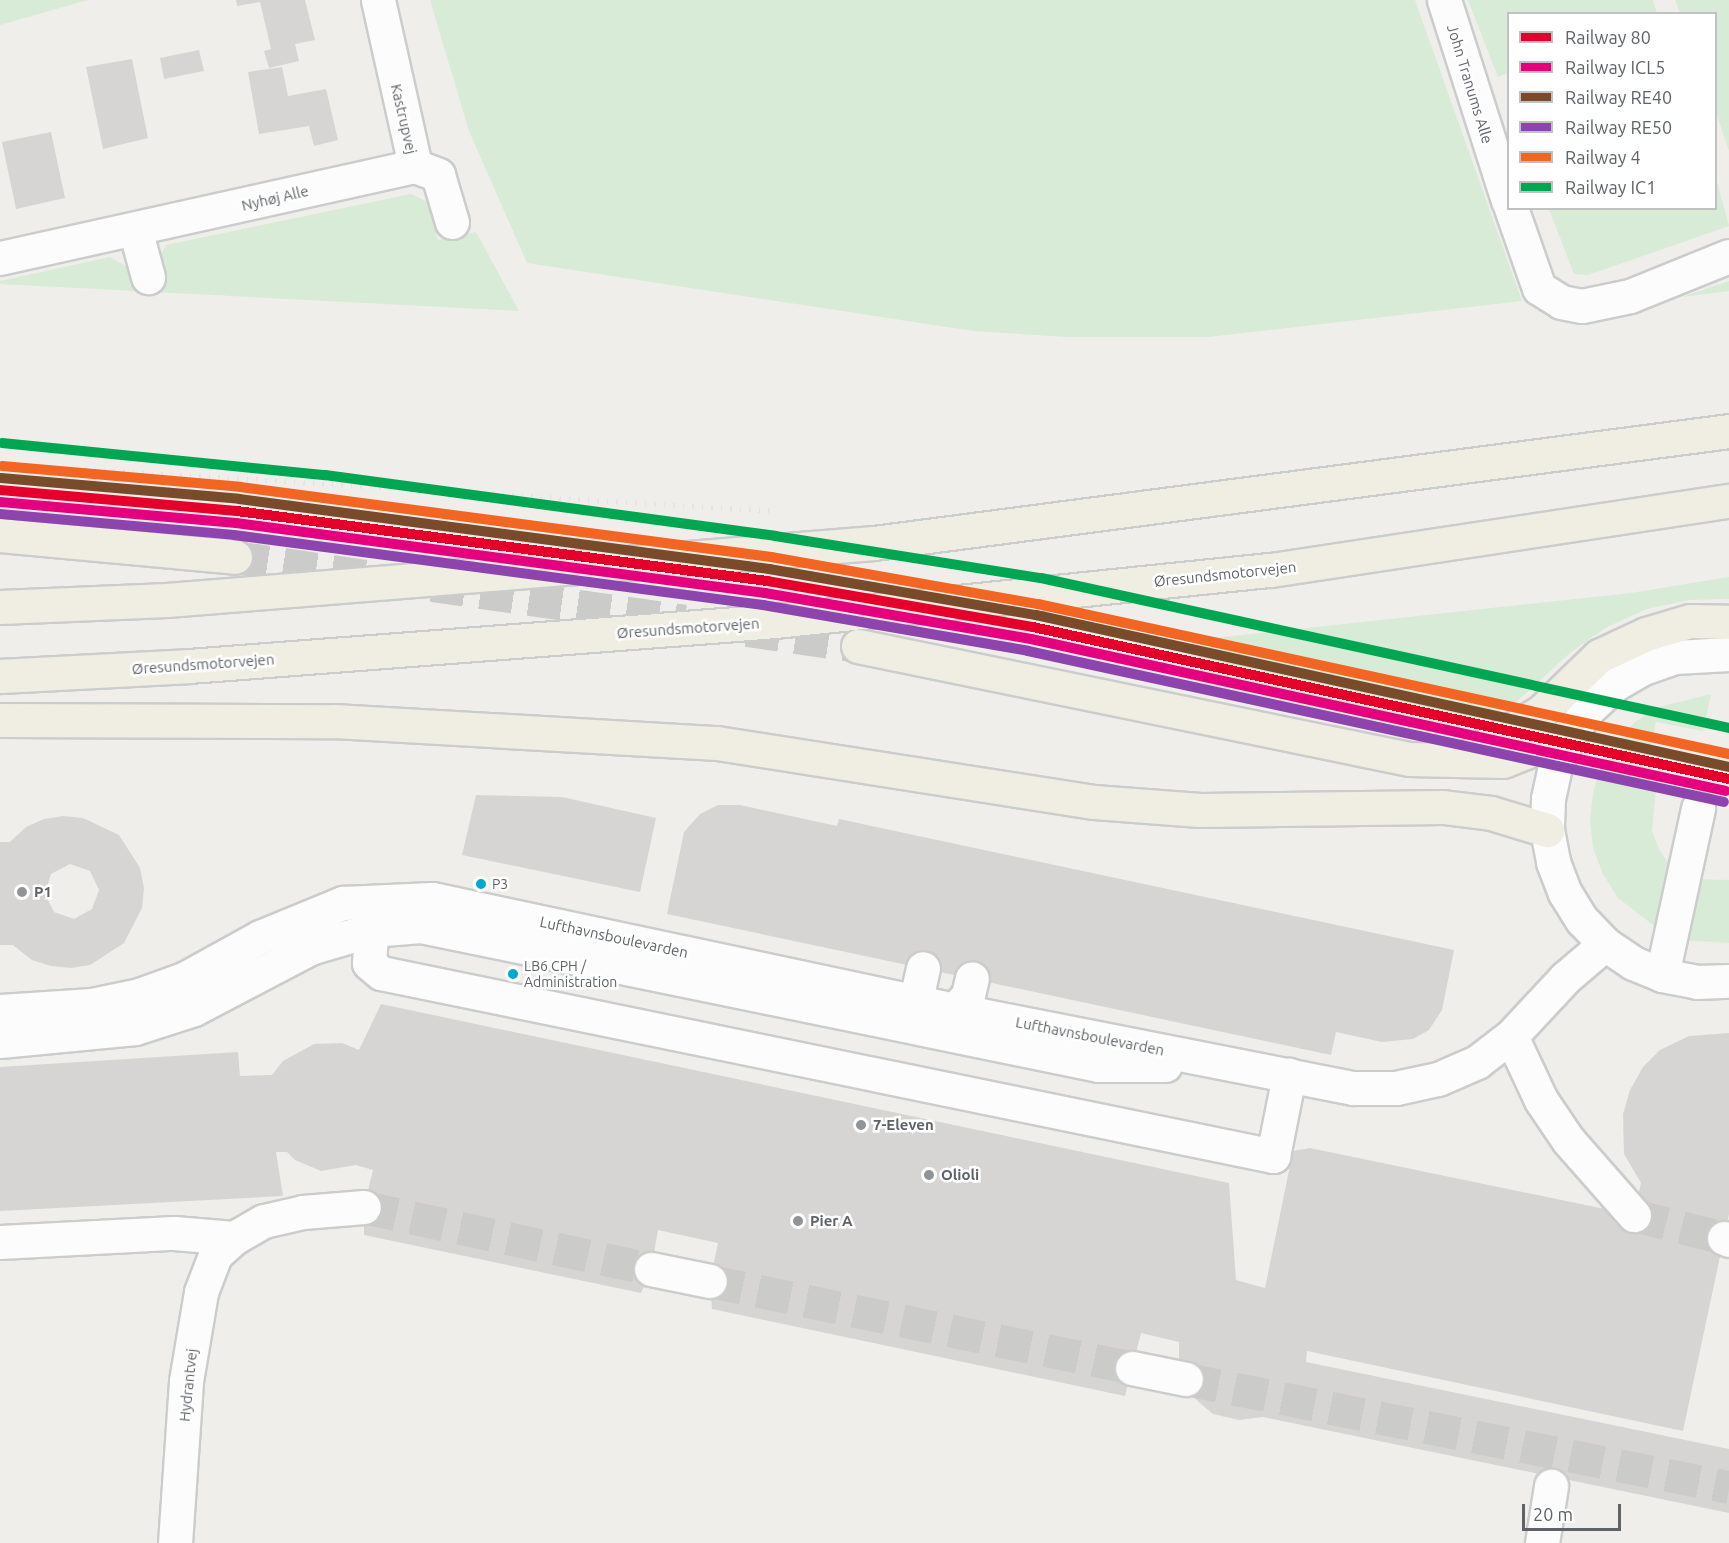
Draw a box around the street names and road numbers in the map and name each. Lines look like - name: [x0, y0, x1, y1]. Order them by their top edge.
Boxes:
- street label: John Tranums Alle: [1443, 22, 1497, 146]
- street label: Kastrupvej: [387, 82, 421, 156]
- street label: Nyhøj Alle: [240, 182, 310, 214]
- street label: Øresundsmotorvejen: [1153, 558, 1297, 590]
- street label: Øresundsmotorvejen: [616, 614, 760, 642]
- street label: Øresundsmotorvejen: [131, 650, 275, 678]
- street label: Lufthavnsboulevarden: [538, 912, 690, 962]
- street label: Lufthavnsboulevarden: [1014, 1013, 1166, 1059]
- street label: Hydrantvej: [175, 1348, 201, 1422]

